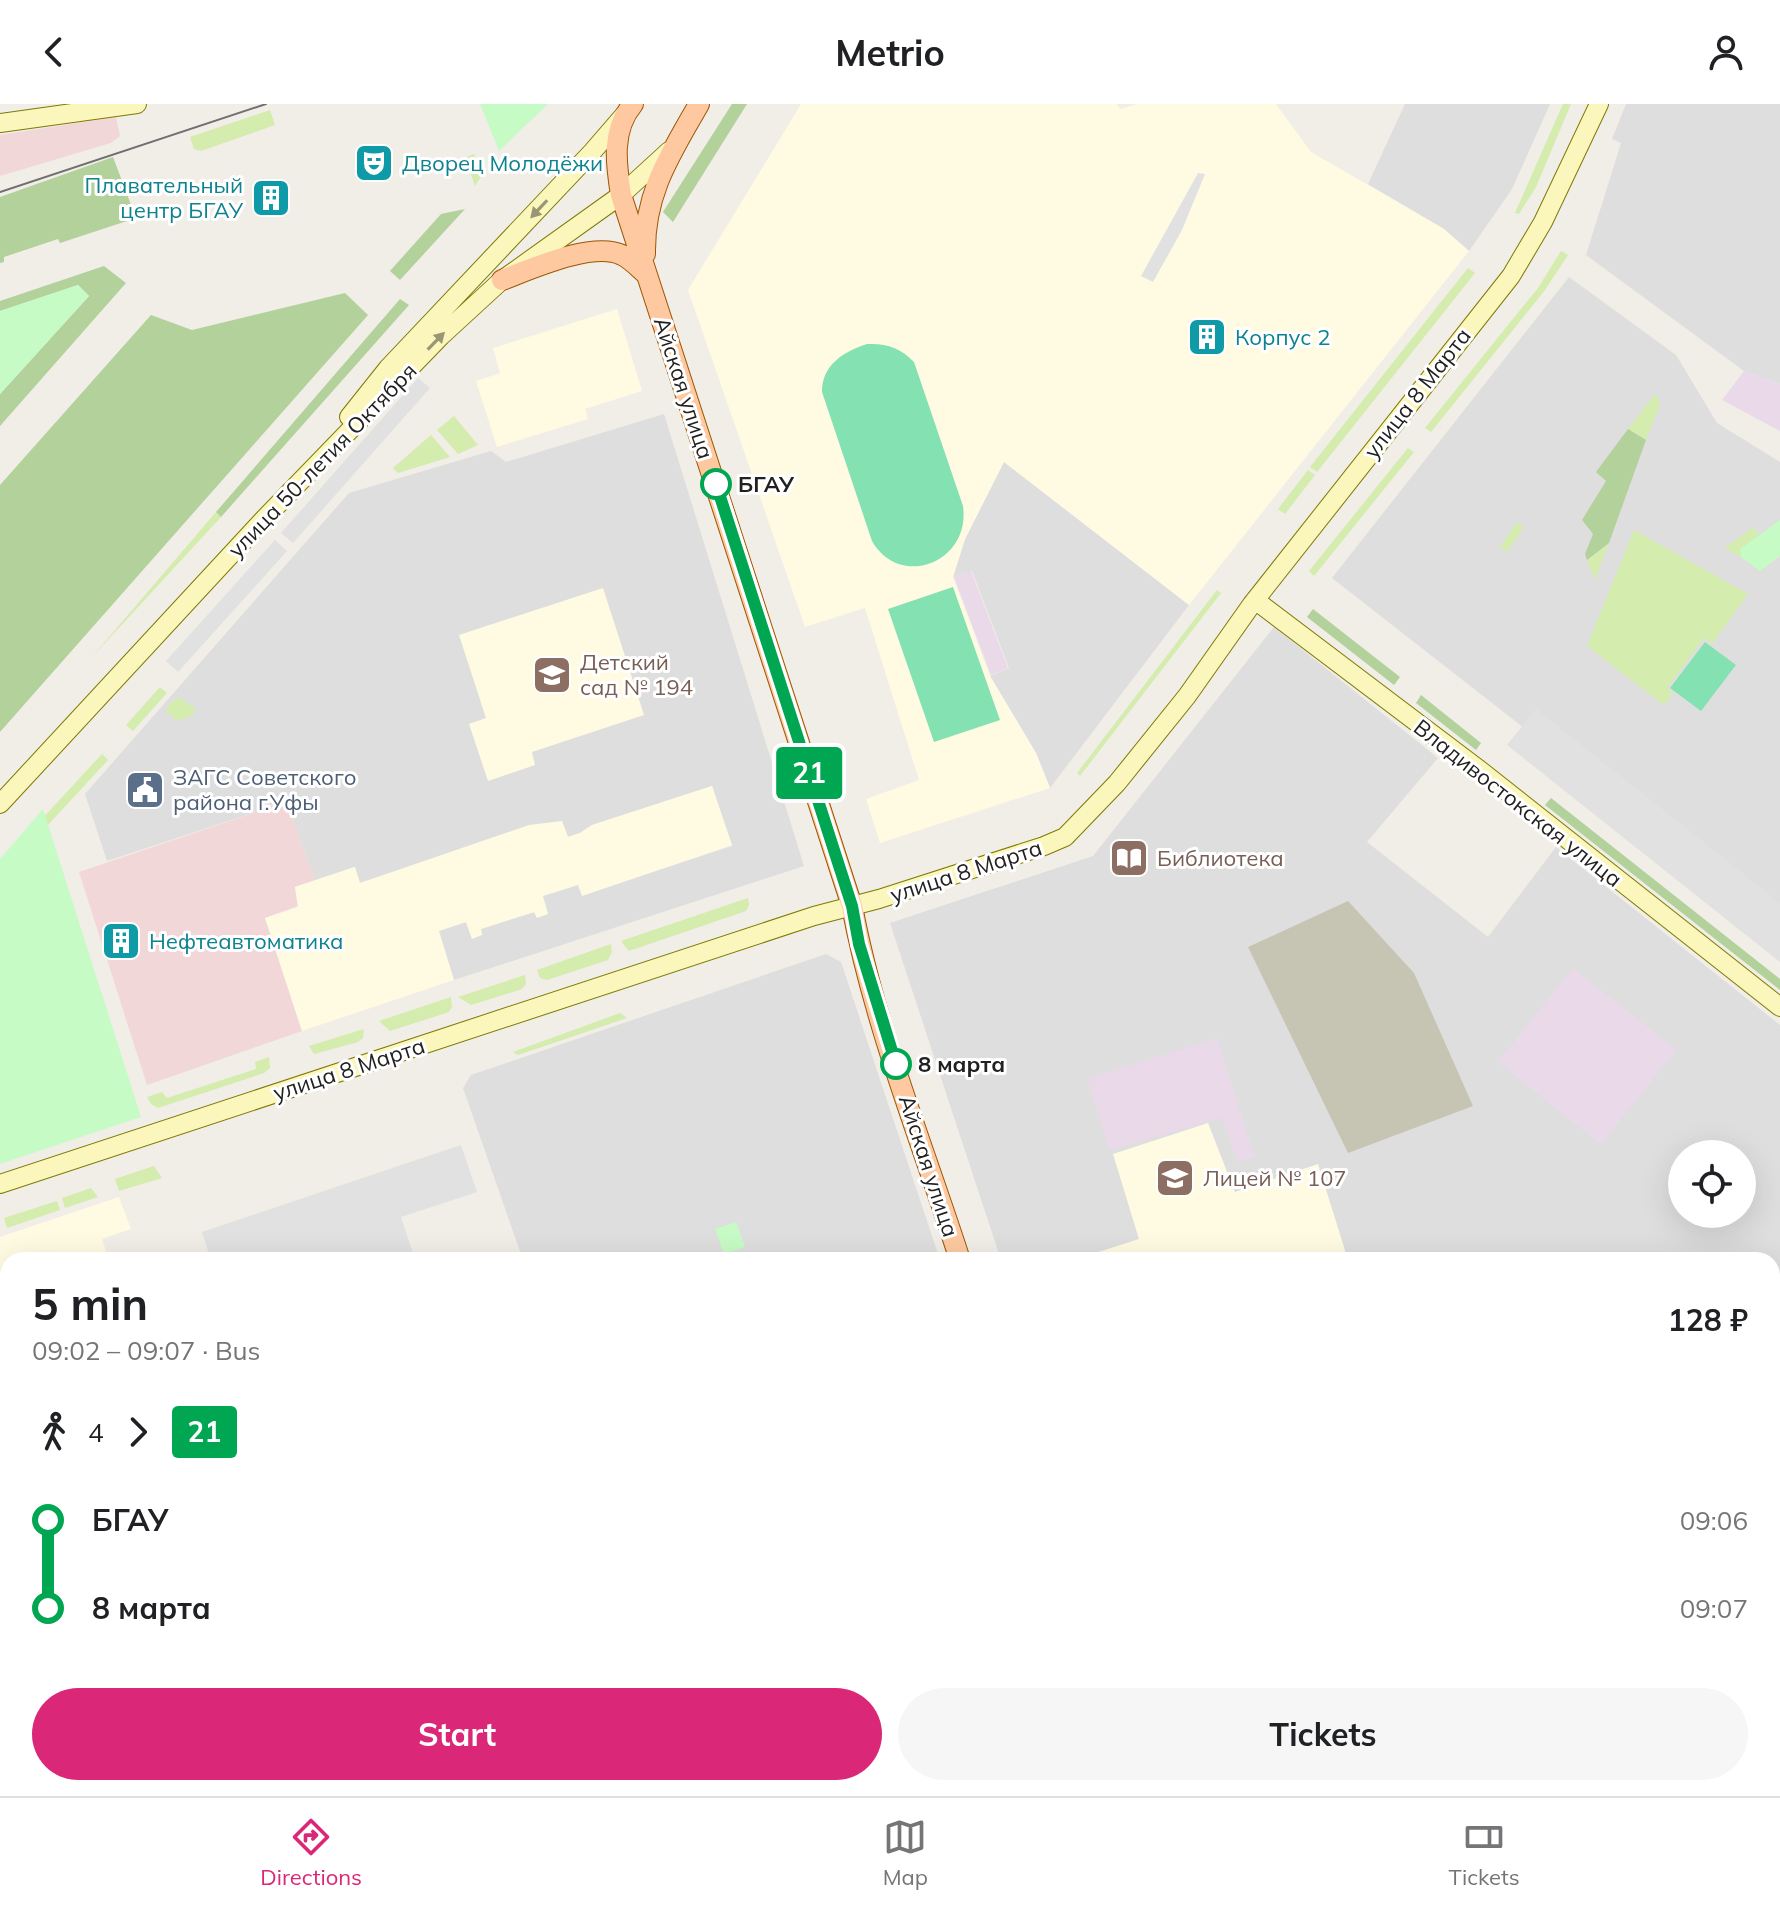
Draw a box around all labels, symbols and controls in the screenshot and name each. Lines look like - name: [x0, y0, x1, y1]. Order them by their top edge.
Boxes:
- icon: back: [32, 30, 76, 74]
- text: Metrio: [835, 30, 945, 75]
- icon: person: [1704, 30, 1748, 74]
- theatre icon: Дворец Молодёжи: [353, 142, 395, 184]
- place label: Дворец Молодёжи: [402, 149, 603, 177]
- place label: Плавательный центр БГАУ: [84, 171, 243, 224]
- building icon: Плавательный центр БГАУ: [250, 177, 292, 219]
- one-way arrow: [530, 199, 548, 218]
- street label: Айская улица: [648, 314, 720, 462]
- building icon: Корпус 2: [1186, 316, 1228, 358]
- street label: улица 8 Марта: [1357, 322, 1477, 464]
- place label: Корпус 2: [1235, 323, 1330, 351]
- one-way arrow: [427, 332, 445, 351]
- street label: улица 50-летия Октября: [222, 357, 422, 563]
- marker: БГАУ: [701, 469, 731, 499]
- place label: БГАУ: [738, 470, 795, 498]
- place label: Детский сад № 194: [580, 648, 693, 701]
- school or university icon: Детский сад № 194: [531, 654, 573, 696]
- street label: Владивостокская улица: [1408, 713, 1628, 893]
- line badge: 21: [773, 747, 845, 799]
- text: 21: [792, 755, 826, 790]
- place label: ЗАГС Советского района г.Уфы: [173, 763, 356, 816]
- public building icon: ЗАГС Советского района г.Уфы: [124, 769, 166, 811]
- street label: улица 8 Марта: [887, 833, 1045, 909]
- library icon: Библиотека: [1108, 837, 1150, 879]
- place label: Библиотека: [1157, 844, 1284, 872]
- building icon: Нефтеавтоматика: [100, 920, 142, 962]
- place label: Нефтеавтоматика: [149, 927, 343, 955]
- street label: улица 8 Марта: [270, 1031, 428, 1107]
- marker: 8 марта: [881, 1049, 911, 1079]
- place label: 8 марта: [918, 1050, 1005, 1078]
- street label: Айская улица: [893, 1092, 965, 1240]
- map controls: [1668, 1140, 1756, 1228]
- button: locate: [1668, 1140, 1756, 1228]
- school or university icon: Лицей № 107: [1154, 1157, 1196, 1199]
- place label: Лицей № 107: [1203, 1164, 1347, 1192]
- text: 5 min: [32, 1276, 148, 1331]
- text: 128 ₽: [1668, 1301, 1748, 1339]
- text: 09:02 – 09:07 · Bus: [32, 1334, 261, 1367]
- icon: walk: [32, 1410, 76, 1454]
- icon: forward: [116, 1410, 160, 1454]
- text: 21: [188, 1414, 221, 1449]
- text: 4: [88, 1416, 104, 1449]
- text: БГАУ: [92, 1501, 168, 1539]
- text: 09:06: [1680, 1504, 1748, 1537]
- text: 8 марта: [92, 1589, 211, 1627]
- text: 09:07: [1680, 1592, 1748, 1625]
- button: Start: [32, 1688, 882, 1780]
- button: Tickets: [898, 1688, 1748, 1780]
- tab: Directions: [260, 1815, 362, 1891]
- tab: Map: [883, 1815, 928, 1891]
- tab: Tickets: [1449, 1815, 1520, 1891]

